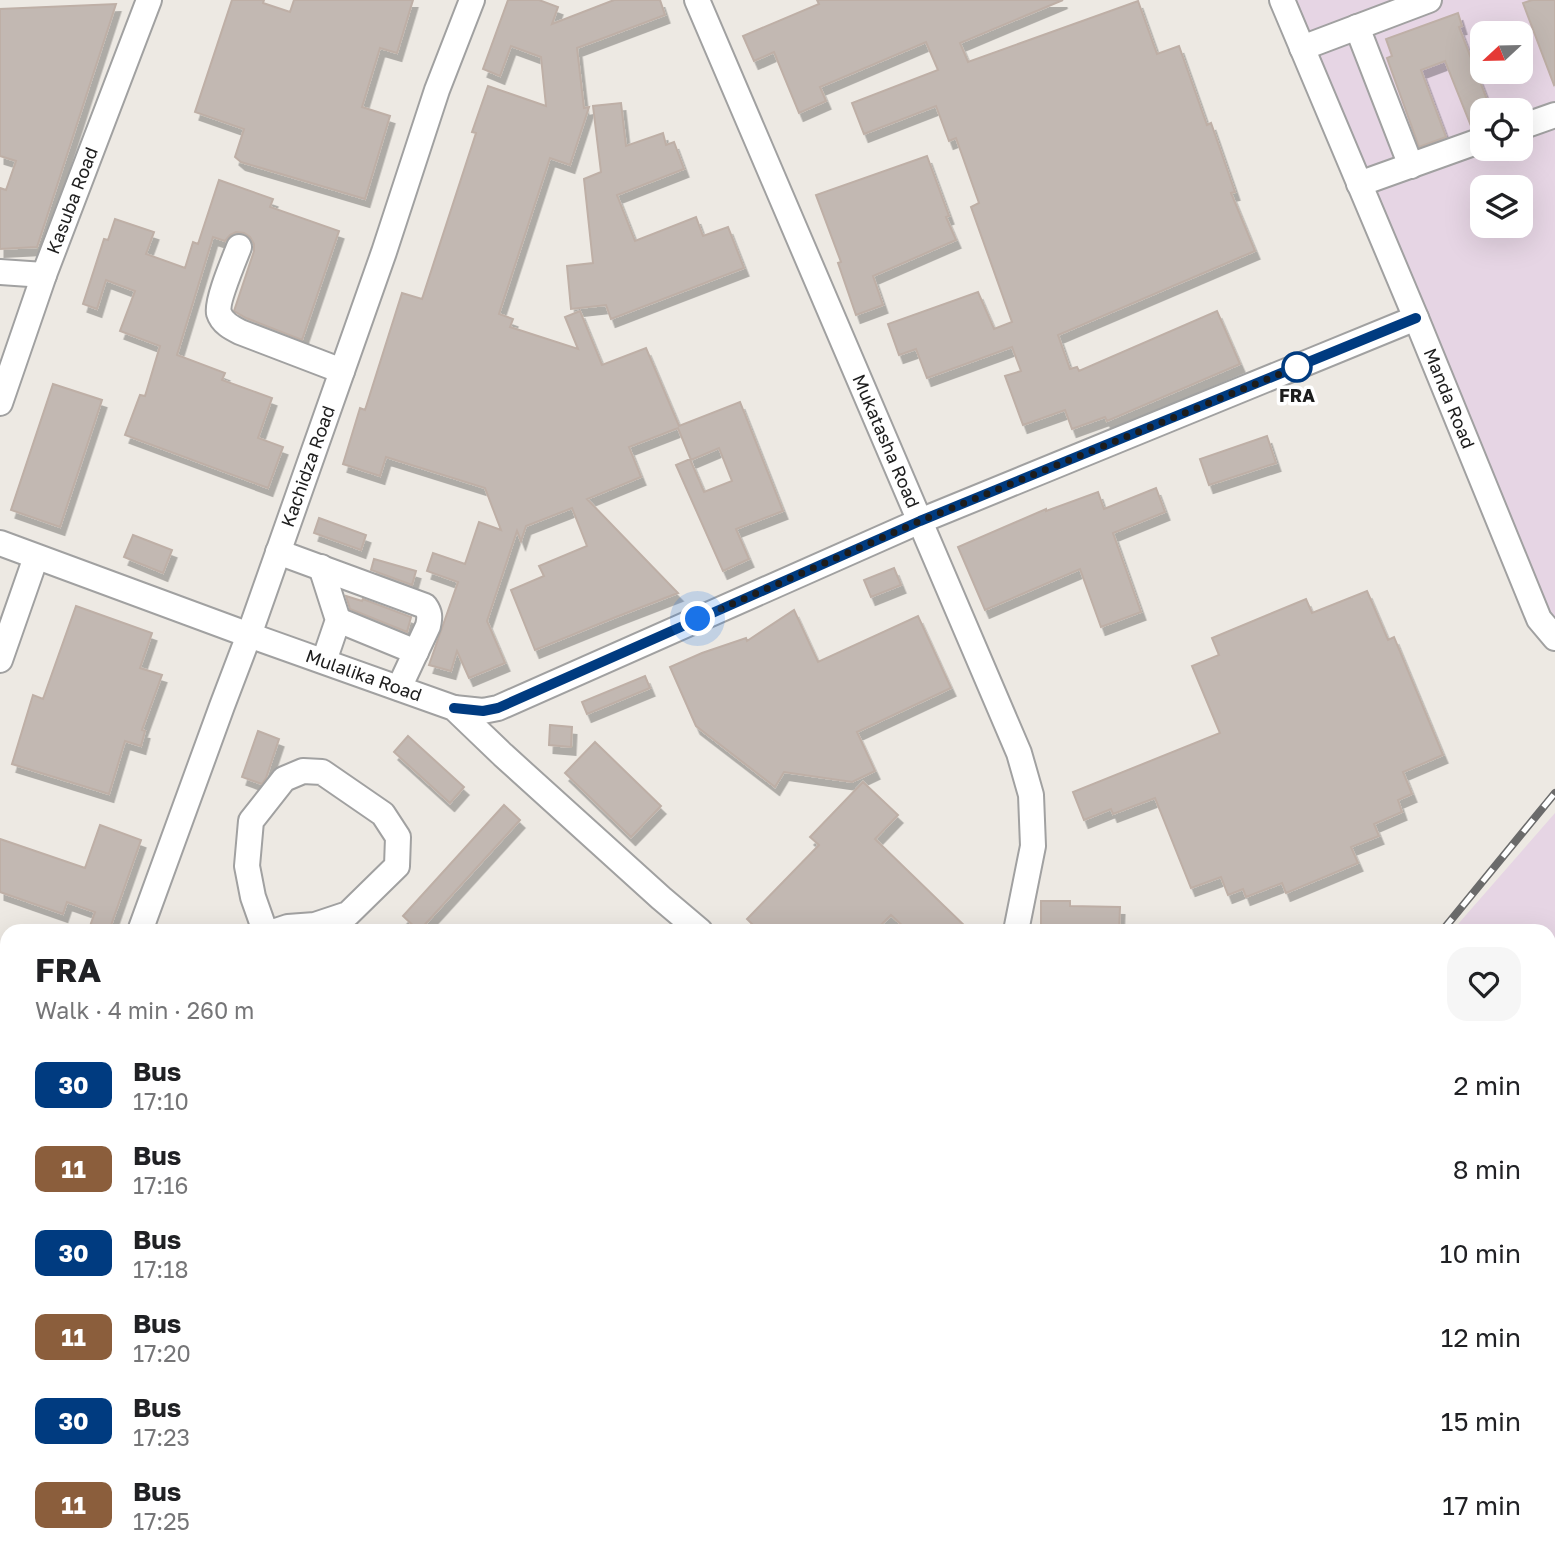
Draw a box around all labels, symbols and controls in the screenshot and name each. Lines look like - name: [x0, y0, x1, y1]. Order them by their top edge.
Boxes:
- north arrow: [1470, 21, 1533, 84]
- map controls: [1470, 21, 1533, 238]
- button: locate: [1470, 98, 1533, 161]
- street label: Kasuba Road: [41, 144, 102, 257]
- button: layers: [1470, 175, 1533, 238]
- street label: Manda Road: [1419, 345, 1480, 452]
- marker: FRA: [1282, 352, 1312, 382]
- street label: Mukatasha Road: [848, 371, 925, 511]
- place label: FRA: [1279, 384, 1315, 406]
- street label: Kachidza Road: [276, 403, 339, 530]
- your location: [680, 601, 715, 636]
- street label: Mulalika Road: [303, 644, 425, 706]
- button: heart: [1447, 947, 1521, 1021]
- text: FRA: [35, 950, 101, 989]
- text: Walk · 4 min · 260 m: [35, 996, 254, 1024]
- text: Bus: [133, 1056, 181, 1087]
- text: 30: [58, 1070, 89, 1099]
- text: 2 min: [1453, 1070, 1521, 1101]
- text: 17:10: [133, 1087, 189, 1115]
- text: Bus: [133, 1140, 181, 1171]
- text: 11: [61, 1154, 86, 1183]
- text: 8 min: [1453, 1154, 1521, 1185]
- text: 17:16: [133, 1171, 188, 1199]
- text: Bus: [133, 1224, 181, 1255]
- text: 30: [58, 1238, 89, 1267]
- text: 10 min: [1440, 1238, 1521, 1269]
- text: 17:18: [133, 1255, 188, 1283]
- text: Bus: [133, 1308, 181, 1339]
- text: 11: [61, 1322, 86, 1351]
- text: 12 min: [1441, 1322, 1521, 1353]
- text: 17:20: [133, 1339, 191, 1367]
- text: Bus: [133, 1392, 181, 1423]
- text: 30: [58, 1406, 89, 1435]
- text: 15 min: [1441, 1406, 1521, 1437]
- text: 17:23: [133, 1423, 190, 1451]
- text: Bus: [133, 1476, 181, 1507]
- text: 11: [61, 1490, 86, 1519]
- text: 17 min: [1442, 1490, 1521, 1521]
- text: 17:25: [133, 1507, 190, 1535]

